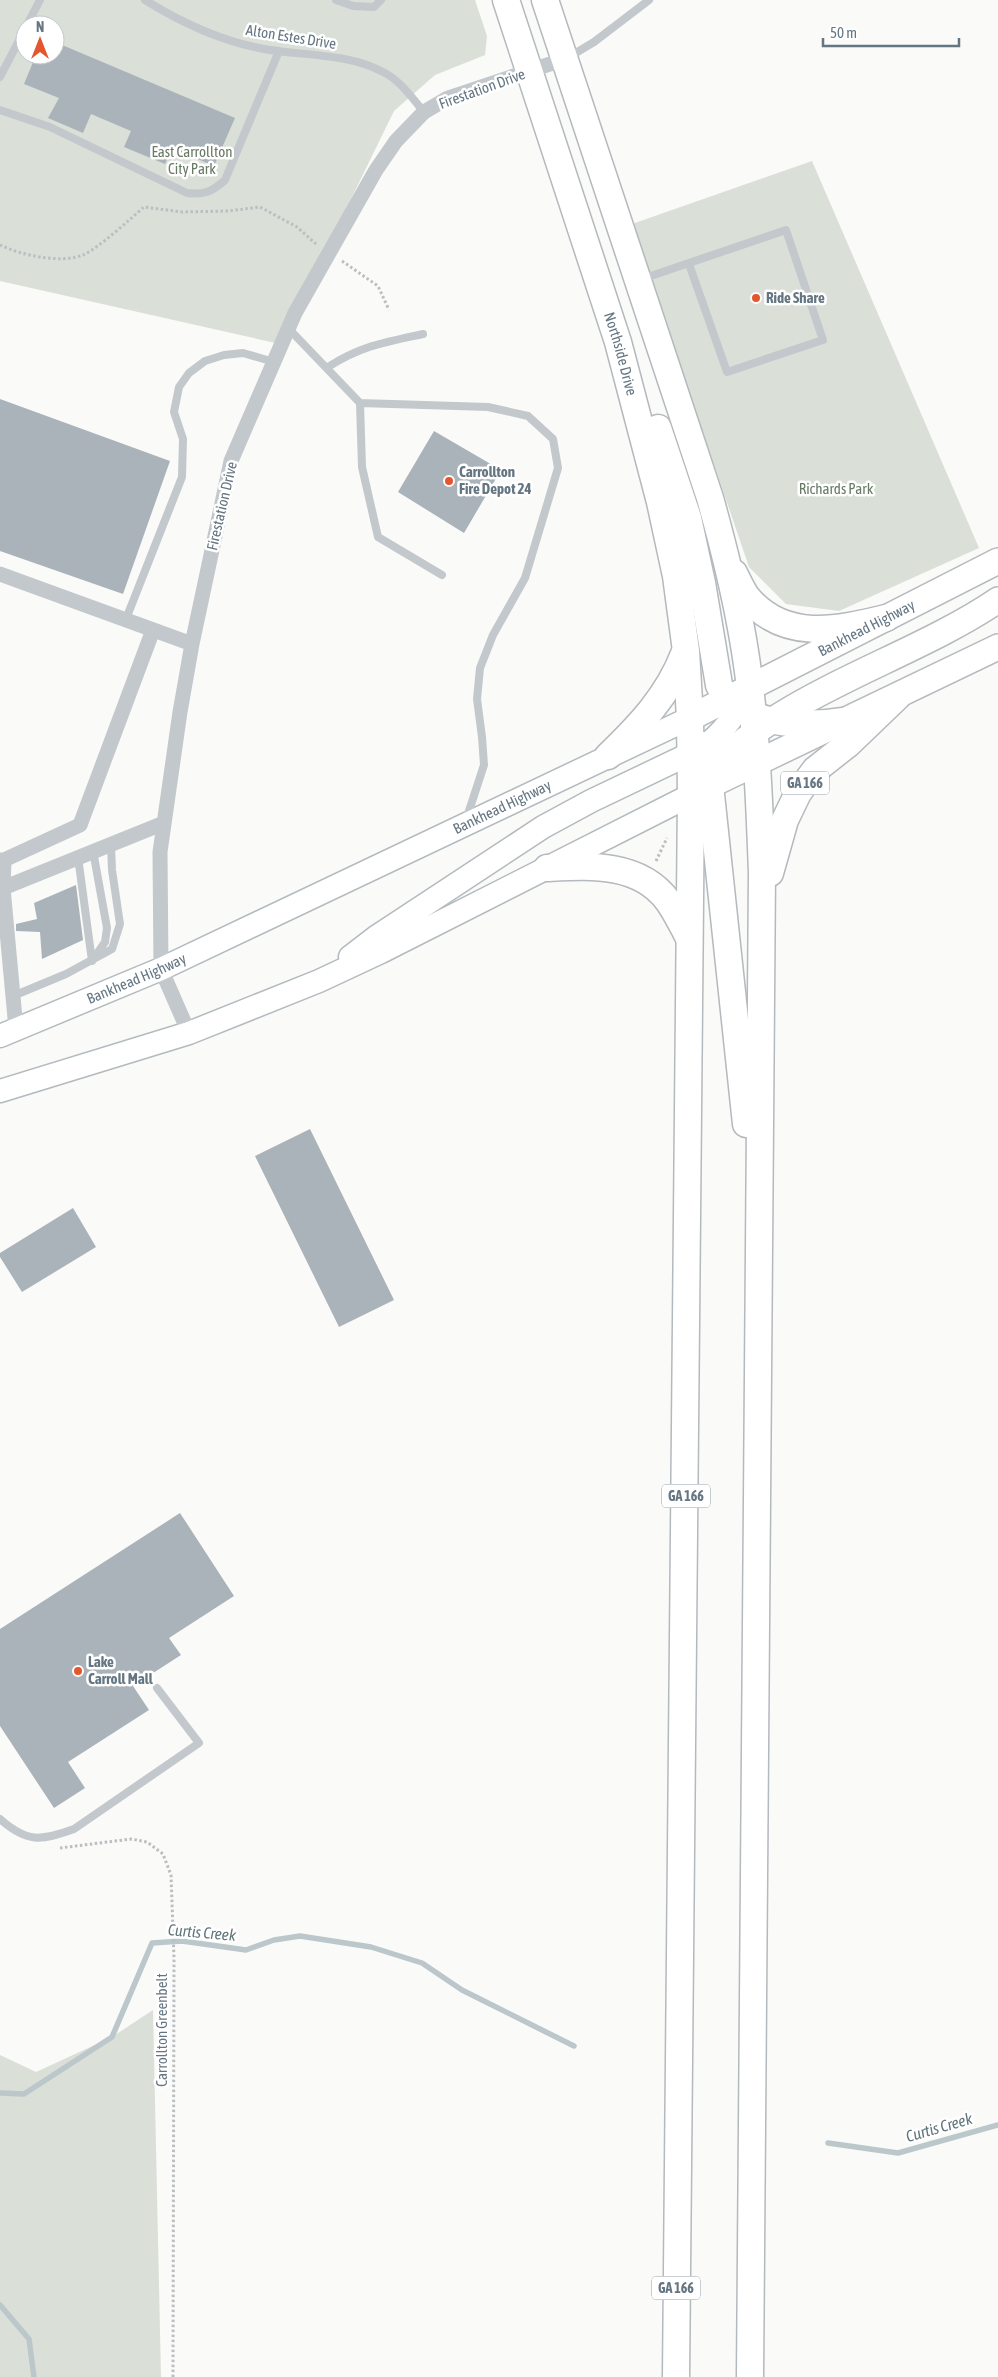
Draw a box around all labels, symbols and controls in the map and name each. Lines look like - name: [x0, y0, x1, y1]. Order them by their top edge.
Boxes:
- north arrow: [15, 15, 65, 65]
- scale bar: [823, 15, 959, 47]
- text: N: [36, 19, 44, 35]
- street label: Alton Estes Drive: [245, 21, 338, 52]
- text: 50 m: [830, 24, 857, 41]
- street label: Firestation Drive: [436, 65, 527, 112]
- park label: East Carrollton City Park: [151, 143, 233, 177]
- place label: Ride Share: [766, 289, 825, 306]
- marker: Ride Share: [750, 292, 762, 304]
- street label: Northside Drive: [601, 310, 641, 397]
- street label: Firestation Drive: [203, 460, 240, 552]
- place label: Carrollton Fire Depot 24: [459, 463, 532, 497]
- marker: Carrollton Fire Depot 24: [443, 475, 455, 487]
- park label: Richards Park: [799, 480, 874, 497]
- street label: Bankhead Highway: [815, 596, 917, 659]
- road number: GA 166: [781, 771, 829, 794]
- street label: Bankhead Highway: [450, 776, 554, 837]
- street label: Bankhead Highway: [84, 949, 189, 1007]
- road number: GA 166: [662, 1484, 710, 1508]
- place label: Lake Carroll Mall: [88, 1653, 154, 1687]
- marker: Lake Carroll Mall: [72, 1665, 84, 1677]
- water label: Curtis Creek: [167, 1920, 238, 1944]
- street label: Carrollton Greenbelt: [153, 1973, 170, 2087]
- water label: Curtis Creek: [904, 2109, 975, 2145]
- road number: GA 166: [652, 2276, 700, 2300]

